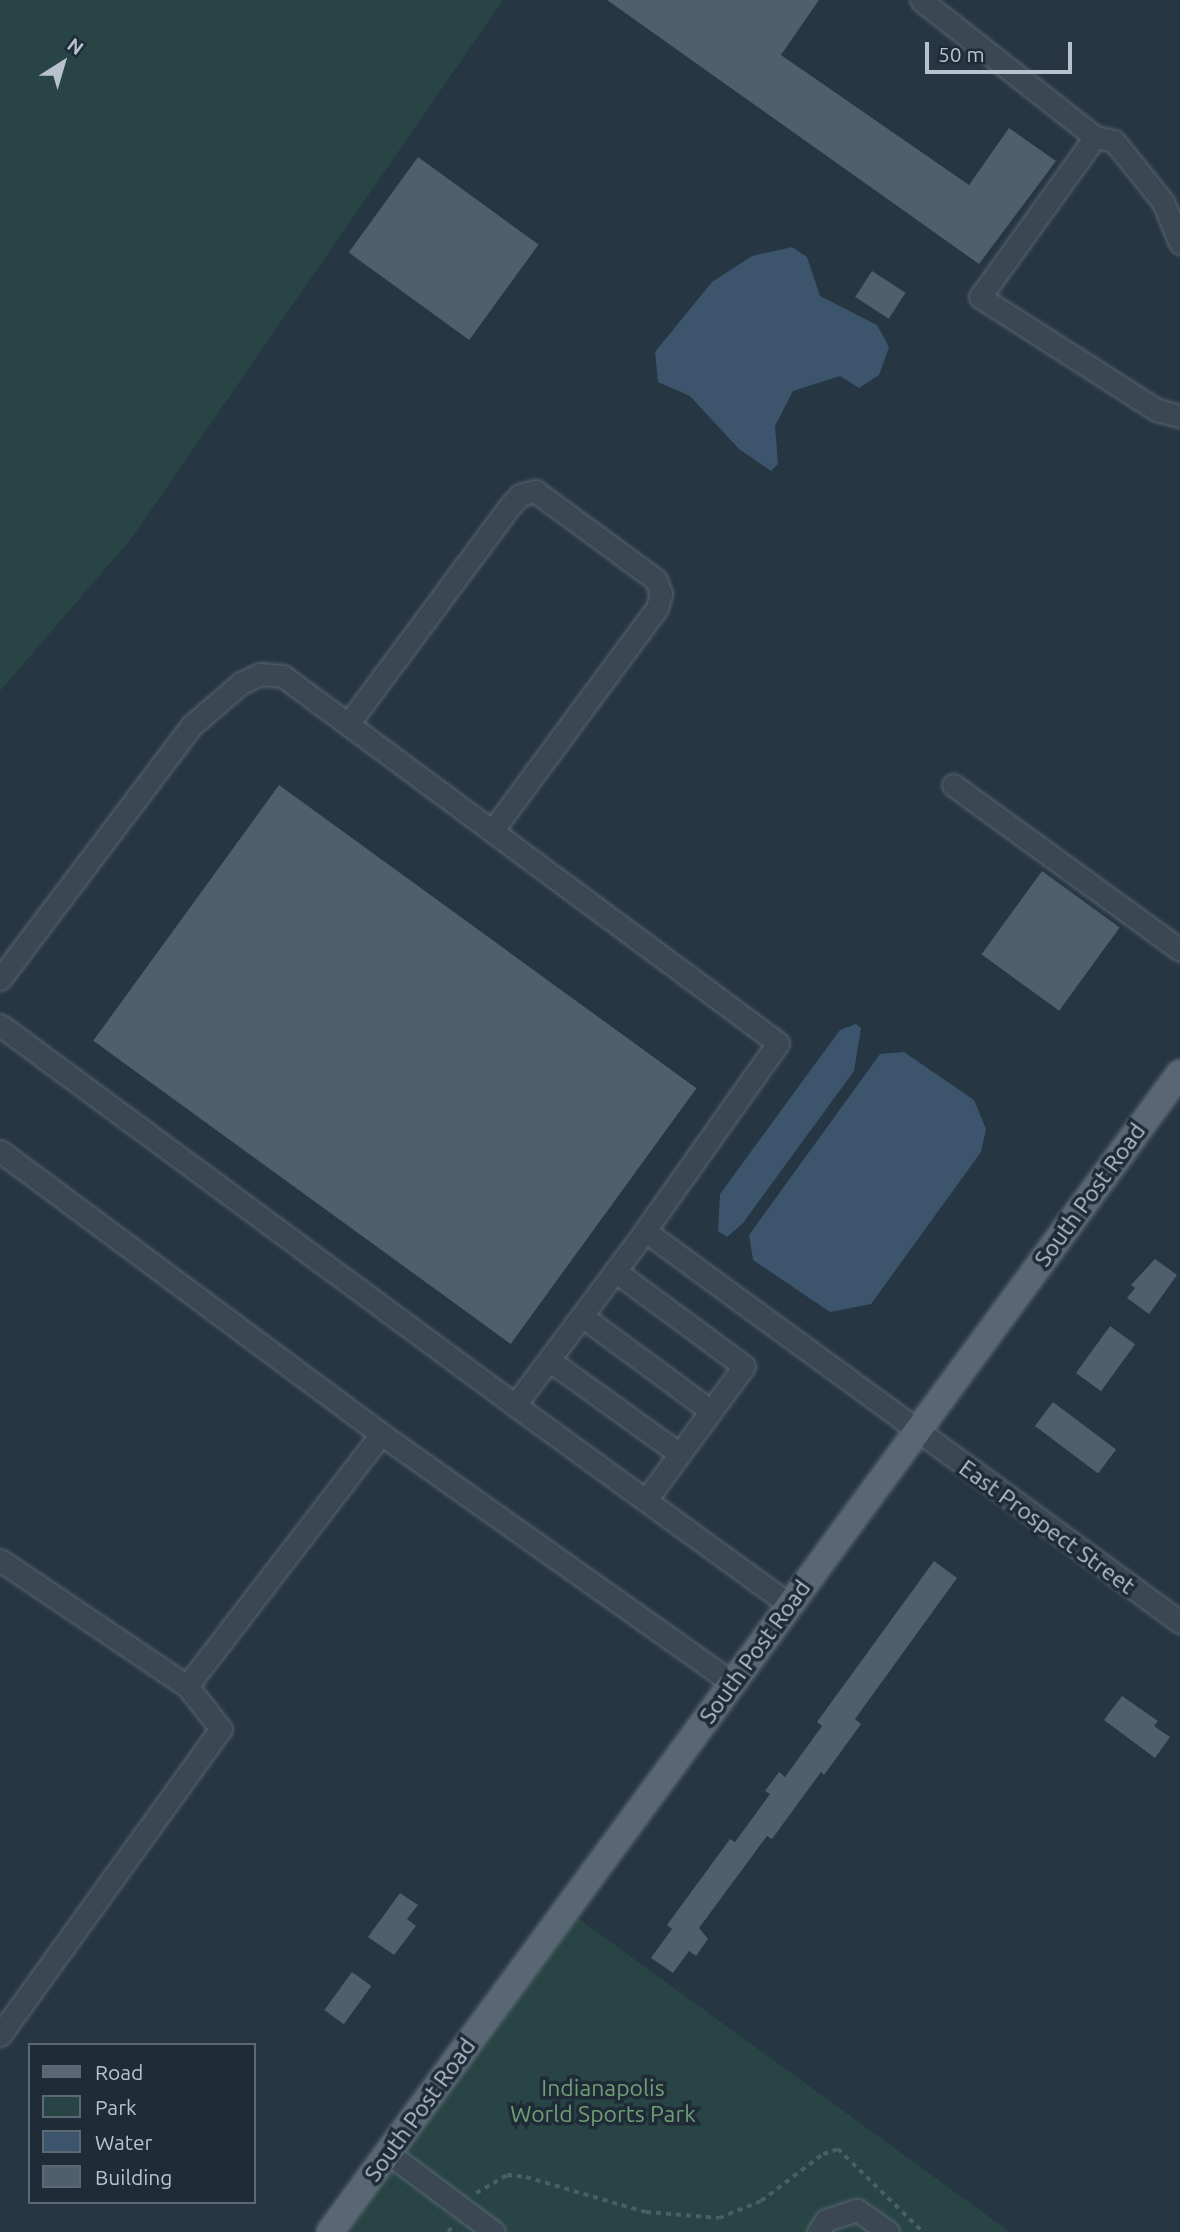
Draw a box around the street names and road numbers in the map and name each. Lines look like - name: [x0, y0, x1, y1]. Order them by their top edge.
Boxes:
- street label: South Post Road: [1029, 1118, 1151, 1272]
- street label: East Prospect Street: [954, 1454, 1140, 1600]
- street label: South Post Road: [694, 1575, 816, 1729]
- street label: South Post Road: [359, 2033, 481, 2187]

